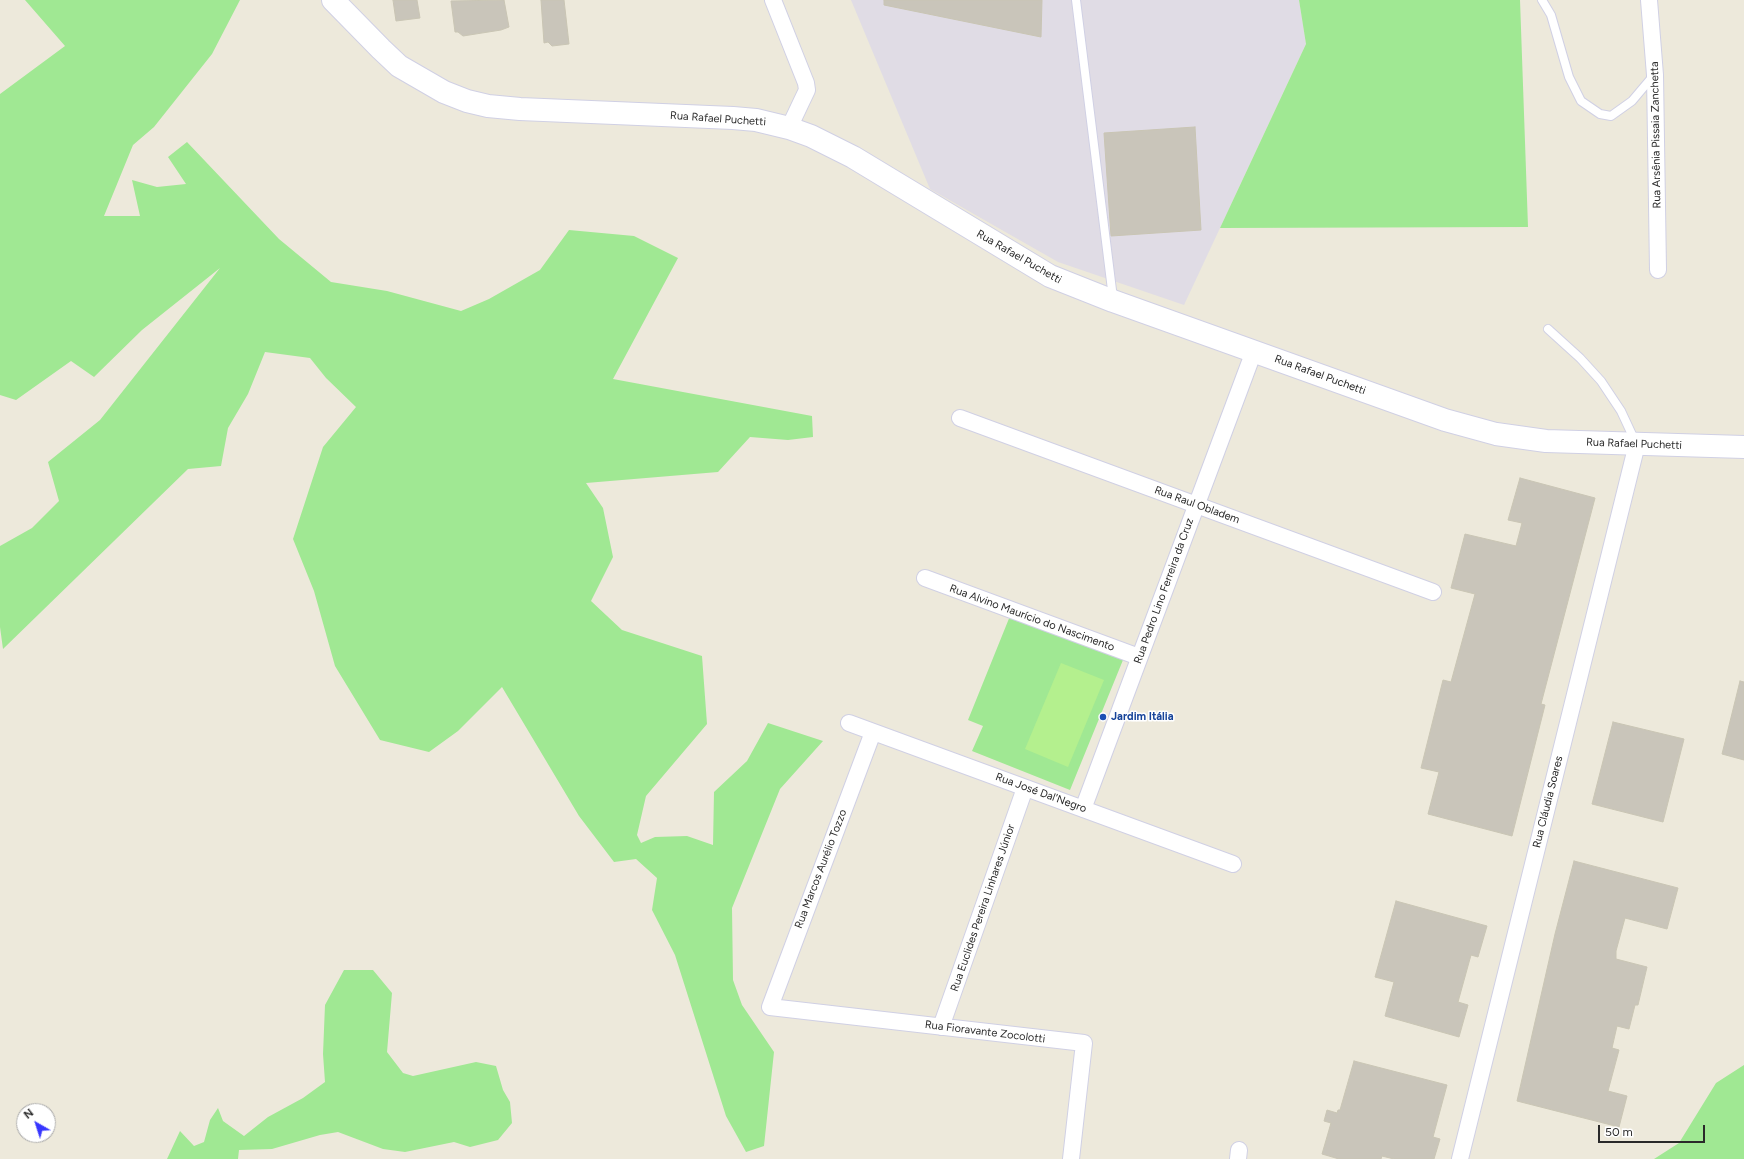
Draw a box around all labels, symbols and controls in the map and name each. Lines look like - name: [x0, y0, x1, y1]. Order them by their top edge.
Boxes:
- street label: Rua Arsênia Pissaia Zanchetta: [1648, 61, 1664, 209]
- street label: Rua Rafael Puchetti: [670, 109, 766, 129]
- street label: Rua Rafael Puchetti: [974, 227, 1064, 287]
- street label: Rua Rafael Puchetti: [1273, 352, 1367, 398]
- street label: Rua Rafael Puchetti: [1586, 436, 1682, 452]
- street label: Rua Raul Obladem: [1152, 483, 1242, 527]
- street label: Rua Pedro Lino Ferreira da Cruz: [1131, 516, 1197, 666]
- street label: Rua Alvino Maurício do Nascimento: [948, 582, 1116, 654]
- place label: Jardim Itália: [1111, 710, 1174, 724]
- marker: Jardim Itália: [1098, 712, 1108, 722]
- street label: Rua Cláudia Soares: [1530, 755, 1566, 849]
- street label: Rua José Dal'Negro: [994, 770, 1088, 816]
- street label: Rua Marcos Aurélio Tozzo: [792, 808, 850, 930]
- street label: Rua Euclides Pereira Linhares Júnior: [948, 823, 1018, 993]
- street label: Rua Fioravante Zocolotti: [924, 1018, 1046, 1046]
- north arrow: [16, 1103, 56, 1143]
- text: N: [21, 1106, 36, 1122]
- scale bar: [1600, 1117, 1707, 1143]
- text: 50 m: [1605, 1125, 1633, 1139]

